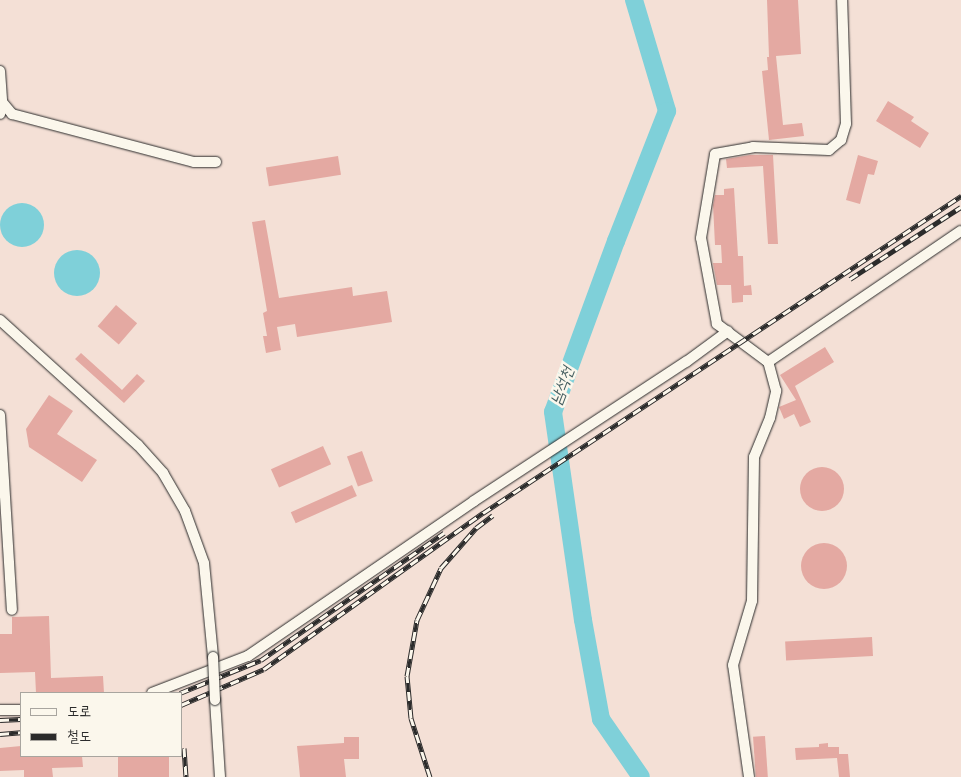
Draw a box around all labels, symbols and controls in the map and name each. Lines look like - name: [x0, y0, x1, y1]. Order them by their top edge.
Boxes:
- water label: 남석천: [547, 365, 579, 407]
- legend: [20, 692, 182, 757]
- text: 도로: [67, 700, 91, 724]
- text: 철도: [67, 725, 91, 749]

